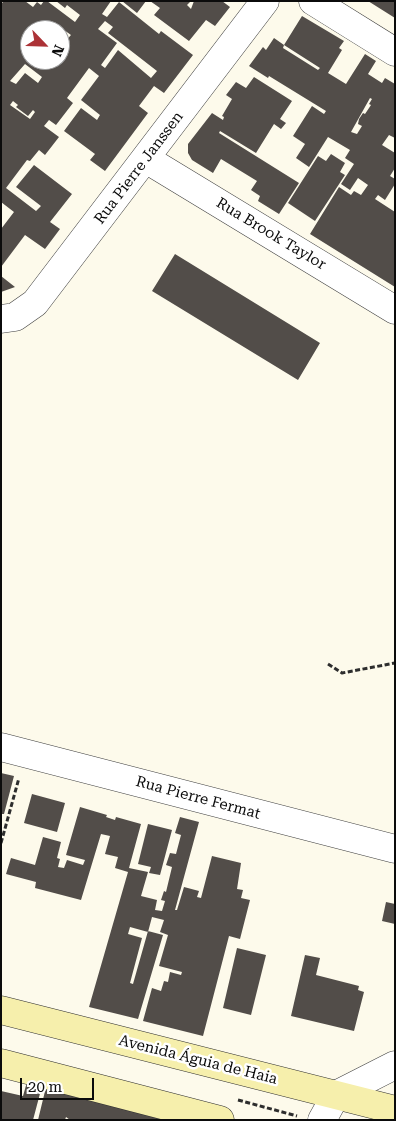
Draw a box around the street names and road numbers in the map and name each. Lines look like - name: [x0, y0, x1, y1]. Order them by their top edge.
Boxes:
- street label: Rua Pierre Janssen: [91, 108, 187, 228]
- street label: Rua Brook Taylor: [213, 194, 329, 274]
- street label: Rua Pierre Fermat: [134, 773, 262, 823]
- street label: Avenida Águia de Haia: [117, 1032, 279, 1088]

